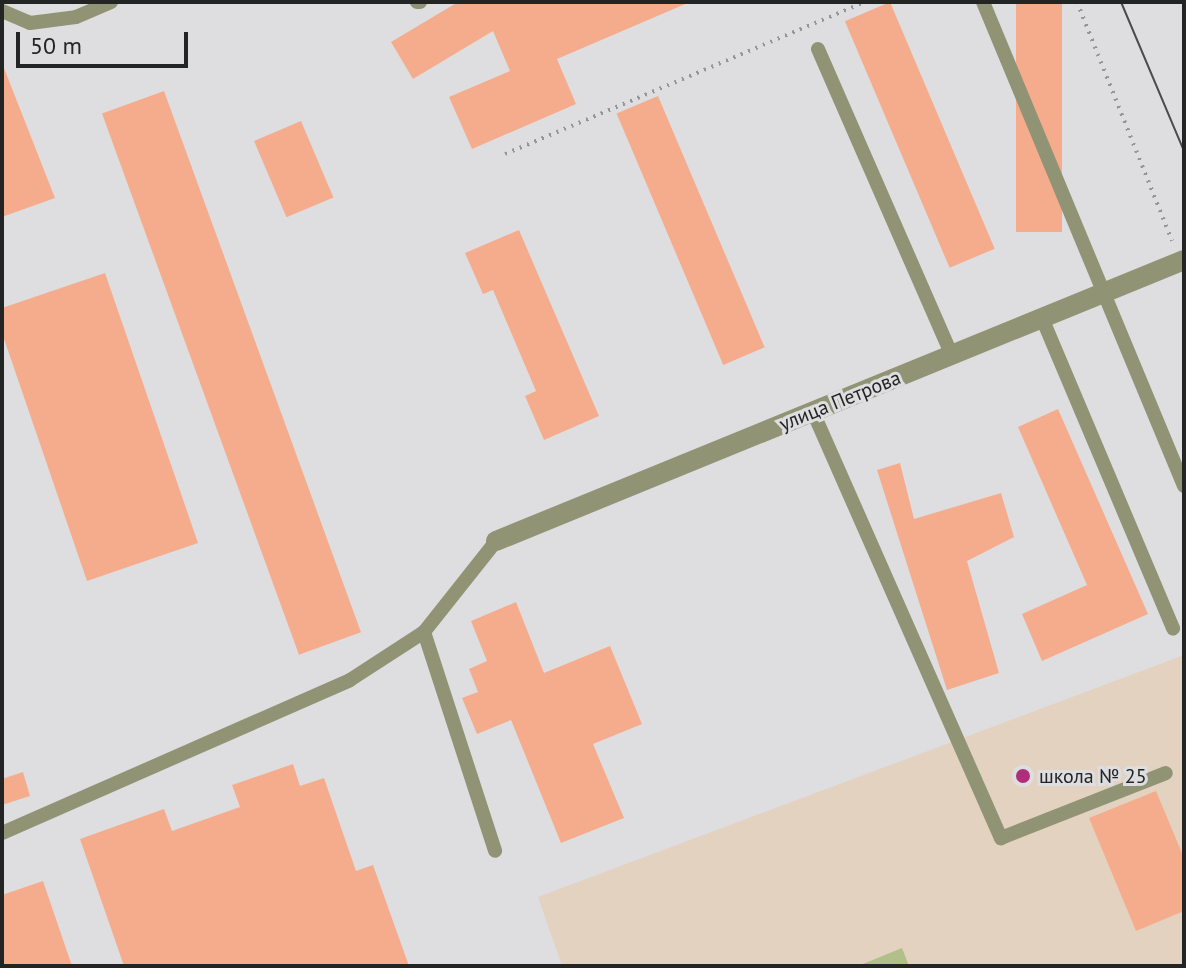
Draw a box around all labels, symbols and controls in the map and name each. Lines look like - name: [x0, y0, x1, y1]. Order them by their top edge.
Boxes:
- scale bar: [20, 16, 192, 66]
- text: 50 m: [30, 30, 82, 61]
- street label: улица Петрова: [776, 366, 904, 436]
- place label: школа № 25: [1039, 764, 1147, 788]
- marker: школа № 25: [1014, 767, 1032, 785]

